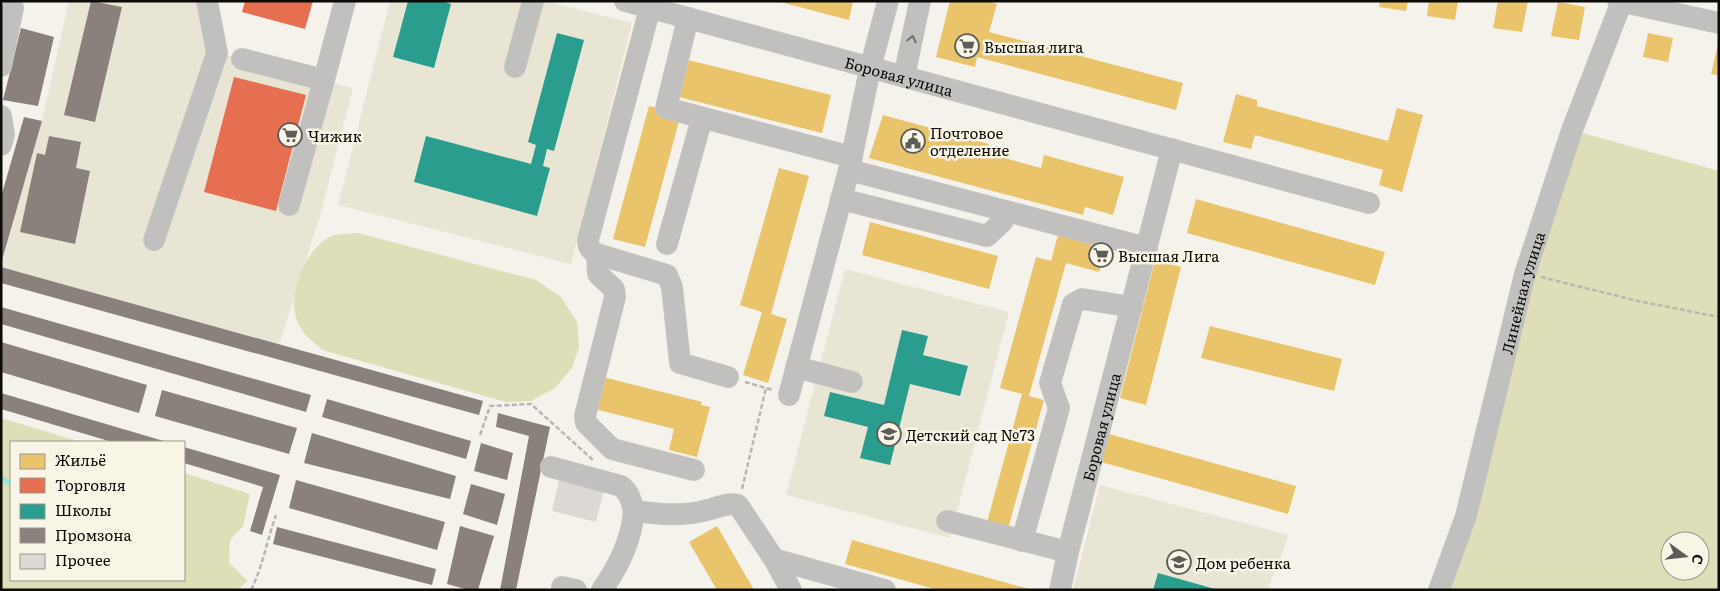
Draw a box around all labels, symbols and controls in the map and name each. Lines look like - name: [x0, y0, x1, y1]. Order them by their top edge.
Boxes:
- supermarket icon: Высшая лига: [954, 33, 980, 59]
- one-way arrow: [906, 34, 917, 43]
- place label: Высшая лига: [984, 35, 1084, 58]
- street label: Боровая улица: [842, 50, 957, 101]
- place label: Почтовое отделение: [930, 121, 1010, 161]
- supermarket icon: Чижик: [277, 122, 303, 148]
- place label: Чижик: [308, 124, 362, 147]
- public building icon: Почтовое отделение: [900, 128, 926, 154]
- street label: Линейная улица: [1494, 227, 1550, 356]
- supermarket icon: Высшая Лига: [1088, 242, 1114, 268]
- place label: Высшая Лига: [1118, 244, 1220, 267]
- street label: Боровая улица: [1075, 369, 1126, 484]
- school or university icon: Детский сад №73: [876, 421, 902, 447]
- place label: Детский сад №73: [906, 423, 1035, 446]
- legend: [10, 441, 185, 581]
- text: Жильё: [55, 448, 106, 471]
- text: Торговля: [55, 473, 126, 496]
- text: Школы: [55, 498, 111, 521]
- text: Промзона: [55, 523, 133, 546]
- north arrow: [1660, 531, 1710, 581]
- text: Прочее: [55, 548, 111, 571]
- school or university icon: Дом ребенка: [1166, 549, 1192, 575]
- place label: Дом ребенка: [1196, 551, 1292, 574]
- text: С: [1688, 552, 1709, 567]

